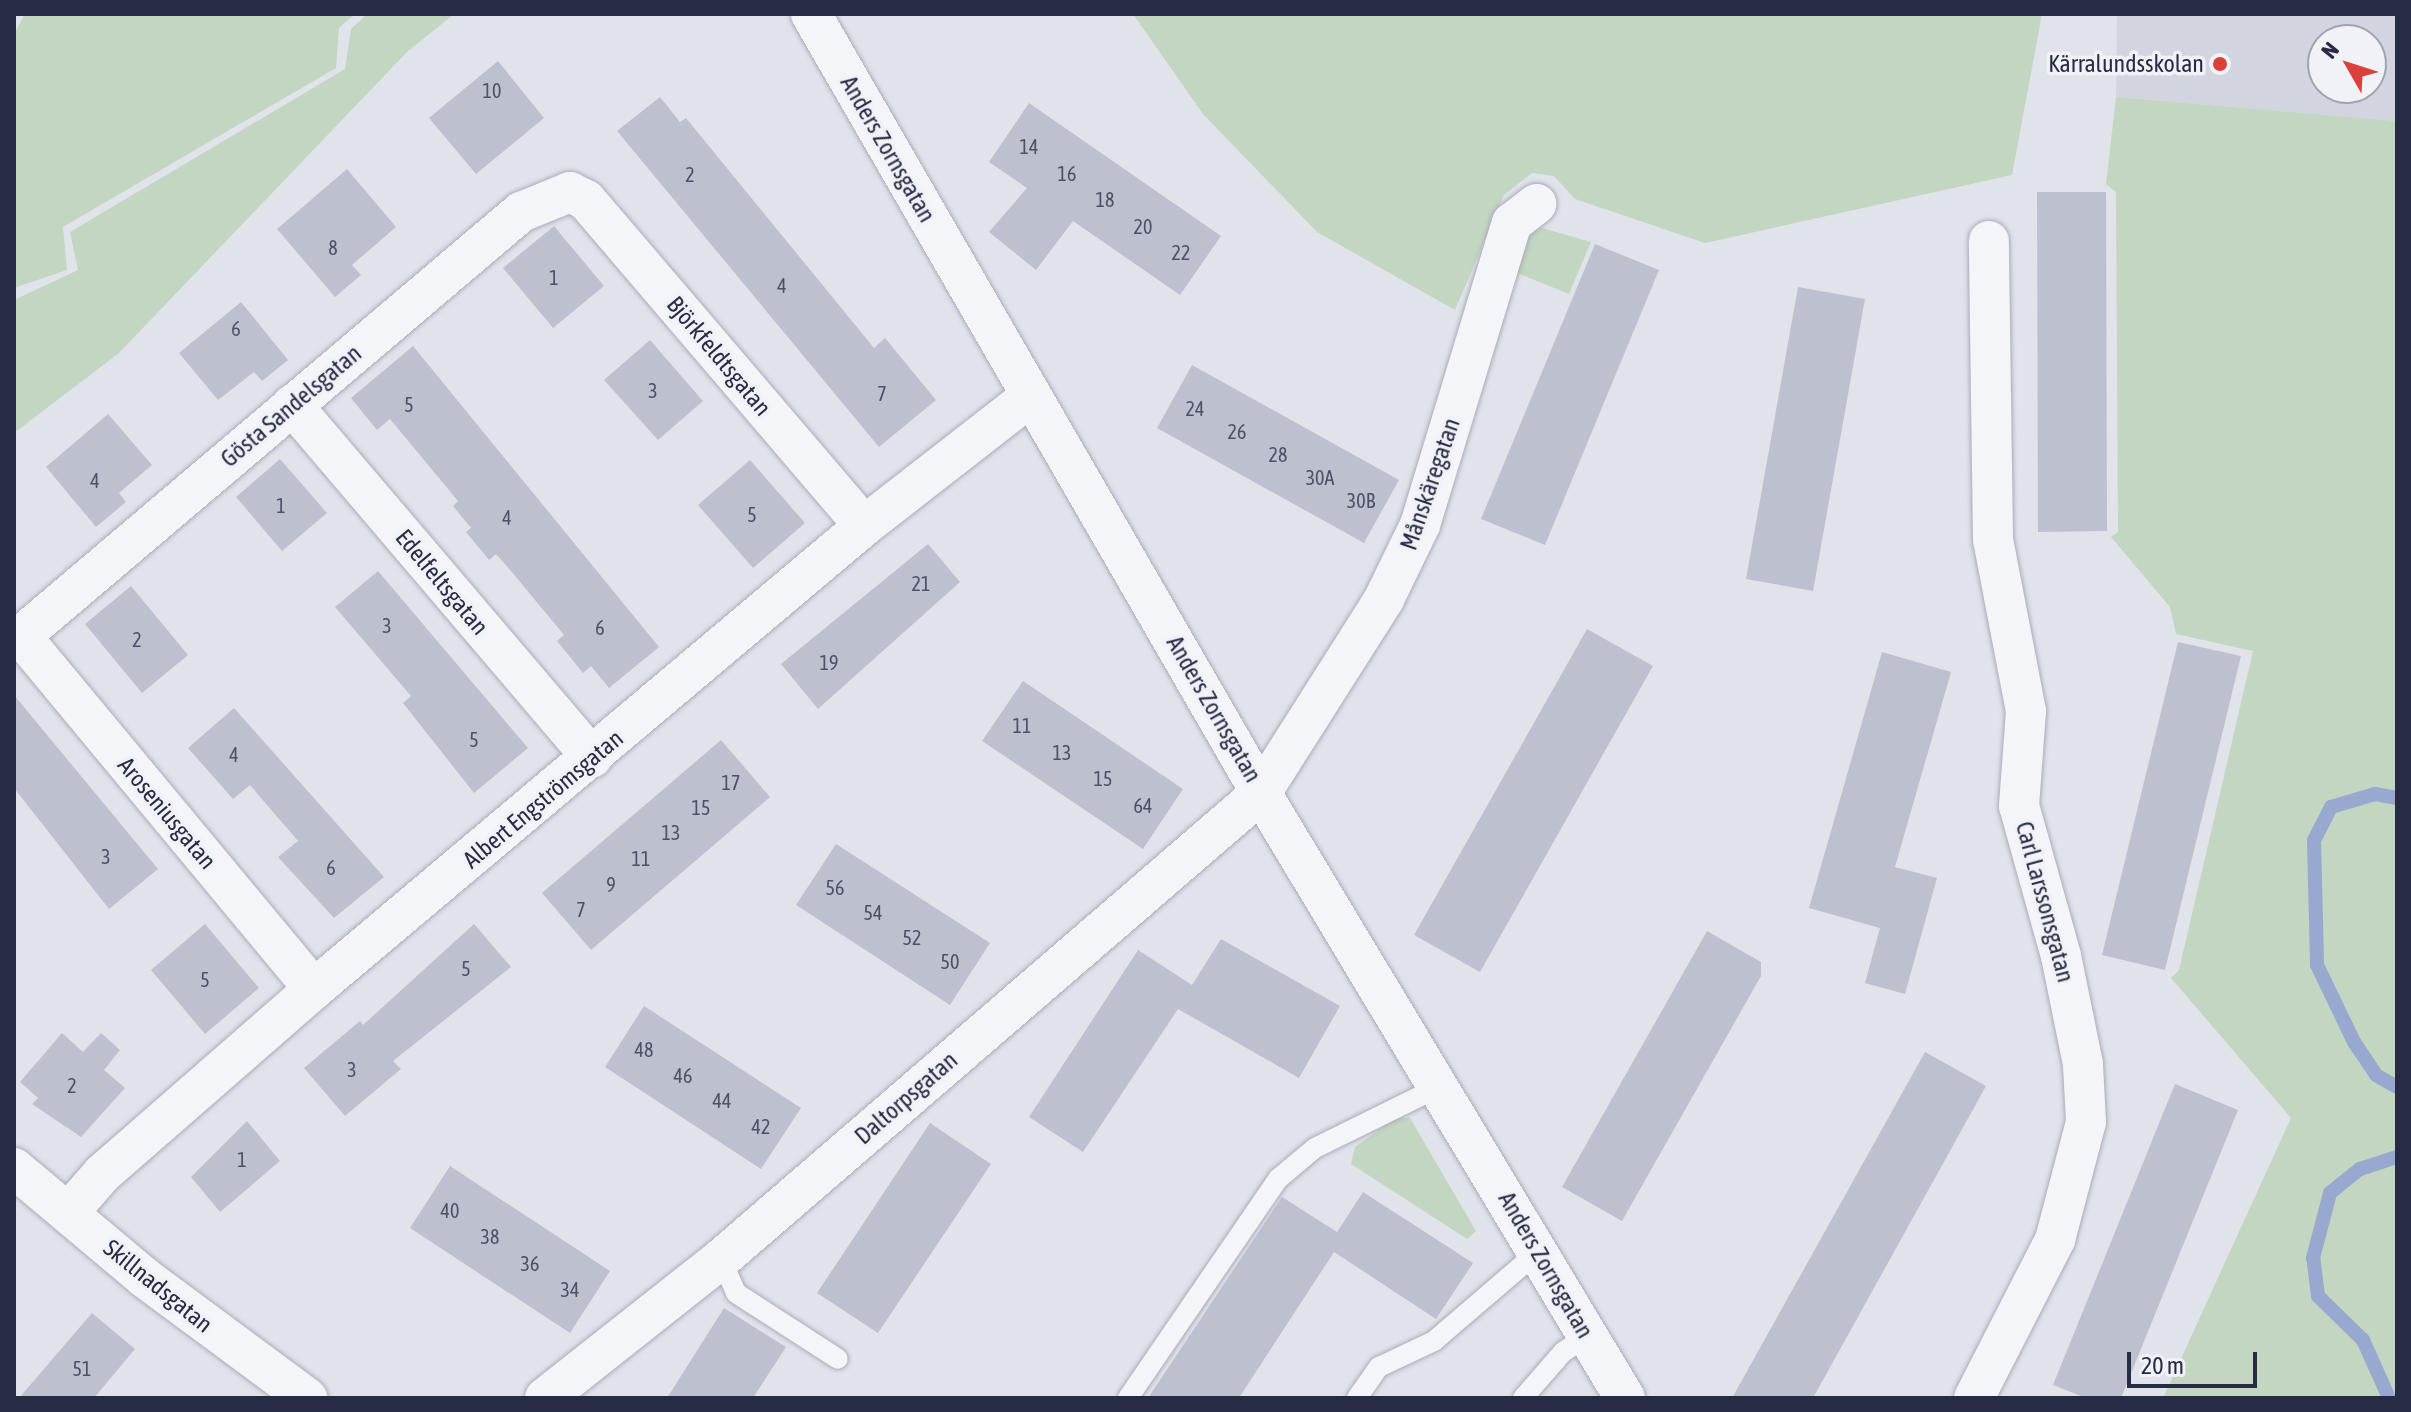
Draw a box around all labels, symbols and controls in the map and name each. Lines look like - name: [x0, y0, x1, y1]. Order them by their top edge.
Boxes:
- north arrow: [2307, 24, 2387, 104]
- text: N: [2316, 37, 2344, 63]
- place label: Kärralundsskolan: [2048, 50, 2204, 78]
- marker: Kärralundsskolan: [2211, 55, 2229, 73]
- street label: Anders Zornsgatan: [834, 71, 942, 227]
- house number: 10: [483, 78, 501, 102]
- house number: 14: [1020, 134, 1038, 158]
- house number: 16: [1058, 161, 1076, 185]
- house number: 2: [685, 162, 695, 186]
- house number: 18: [1096, 187, 1114, 211]
- house number: 20: [1134, 214, 1152, 238]
- house number: 8: [328, 235, 338, 259]
- house number: 22: [1172, 240, 1190, 264]
- house number: 1: [549, 265, 559, 289]
- house number: 4: [777, 273, 787, 297]
- street label: Björkfeldtsgatan: [661, 290, 777, 422]
- house number: 6: [231, 316, 241, 340]
- street label: Gösta Sandelsgatan: [215, 339, 367, 473]
- house number: 3: [648, 378, 658, 402]
- house number: 7: [877, 381, 887, 405]
- house number: 5: [404, 392, 414, 416]
- house number: 24: [1186, 396, 1204, 420]
- street label: Månskäregatan: [1394, 414, 1466, 554]
- house number: 26: [1228, 419, 1246, 443]
- house number: 28: [1269, 442, 1287, 466]
- house number: 30A: [1306, 465, 1334, 489]
- house number: 4: [90, 468, 100, 492]
- house number: 30B: [1347, 488, 1375, 512]
- house number: 1: [276, 493, 286, 517]
- house number: 5: [747, 502, 757, 526]
- house number: 4: [502, 505, 512, 529]
- street label: Edelfeltsgatan: [390, 523, 494, 641]
- house number: 21: [912, 571, 930, 595]
- house number: 3: [382, 613, 392, 637]
- house number: 6: [595, 615, 605, 639]
- house number: 2: [132, 627, 142, 651]
- street label: Anders Zornsgatan: [1160, 631, 1268, 787]
- house number: 19: [820, 650, 838, 674]
- house number: 11: [1013, 713, 1031, 737]
- street label: Albert Engströmsgatan: [457, 724, 629, 874]
- house number: 5: [469, 727, 479, 751]
- house number: 13: [1053, 740, 1071, 764]
- house number: 4: [229, 742, 239, 766]
- street label: Aroseniusgatan: [112, 751, 222, 875]
- house number: 15: [1094, 766, 1112, 790]
- house number: 17: [722, 770, 740, 794]
- house number: 64: [1134, 793, 1152, 817]
- house number: 15: [692, 795, 710, 819]
- street label: Carl Larssonsgatan: [2010, 818, 2080, 986]
- house number: 13: [662, 820, 680, 844]
- house number: 3: [101, 844, 111, 868]
- house number: 11: [632, 846, 650, 870]
- house number: 6: [326, 855, 336, 879]
- house number: 9: [606, 872, 616, 896]
- house number: 56: [826, 875, 844, 899]
- house number: 7: [576, 897, 586, 921]
- house number: 54: [864, 900, 882, 924]
- house number: 52: [903, 925, 921, 949]
- house number: 50: [941, 949, 959, 973]
- house number: 5: [461, 956, 471, 980]
- house number: 5: [200, 967, 210, 991]
- house number: 48: [635, 1037, 653, 1061]
- street label: Daltorpsgatan: [849, 1046, 963, 1150]
- house number: 3: [347, 1057, 357, 1081]
- house number: 46: [674, 1063, 692, 1087]
- house number: 2: [67, 1073, 77, 1097]
- house number: 44: [713, 1088, 731, 1112]
- house number: 42: [752, 1114, 770, 1138]
- house number: 1: [237, 1147, 247, 1171]
- street label: Anders Zornsgatan: [1492, 1187, 1600, 1343]
- house number: 40: [441, 1198, 459, 1222]
- house number: 38: [481, 1224, 499, 1248]
- street label: Skillnadsgatan: [98, 1233, 218, 1339]
- house number: 36: [521, 1251, 539, 1275]
- house number: 34: [561, 1277, 579, 1301]
- scale bar: [2131, 1336, 2261, 1386]
- text: 20 m: [2141, 1352, 2184, 1379]
- house number: 51: [73, 1356, 91, 1380]

